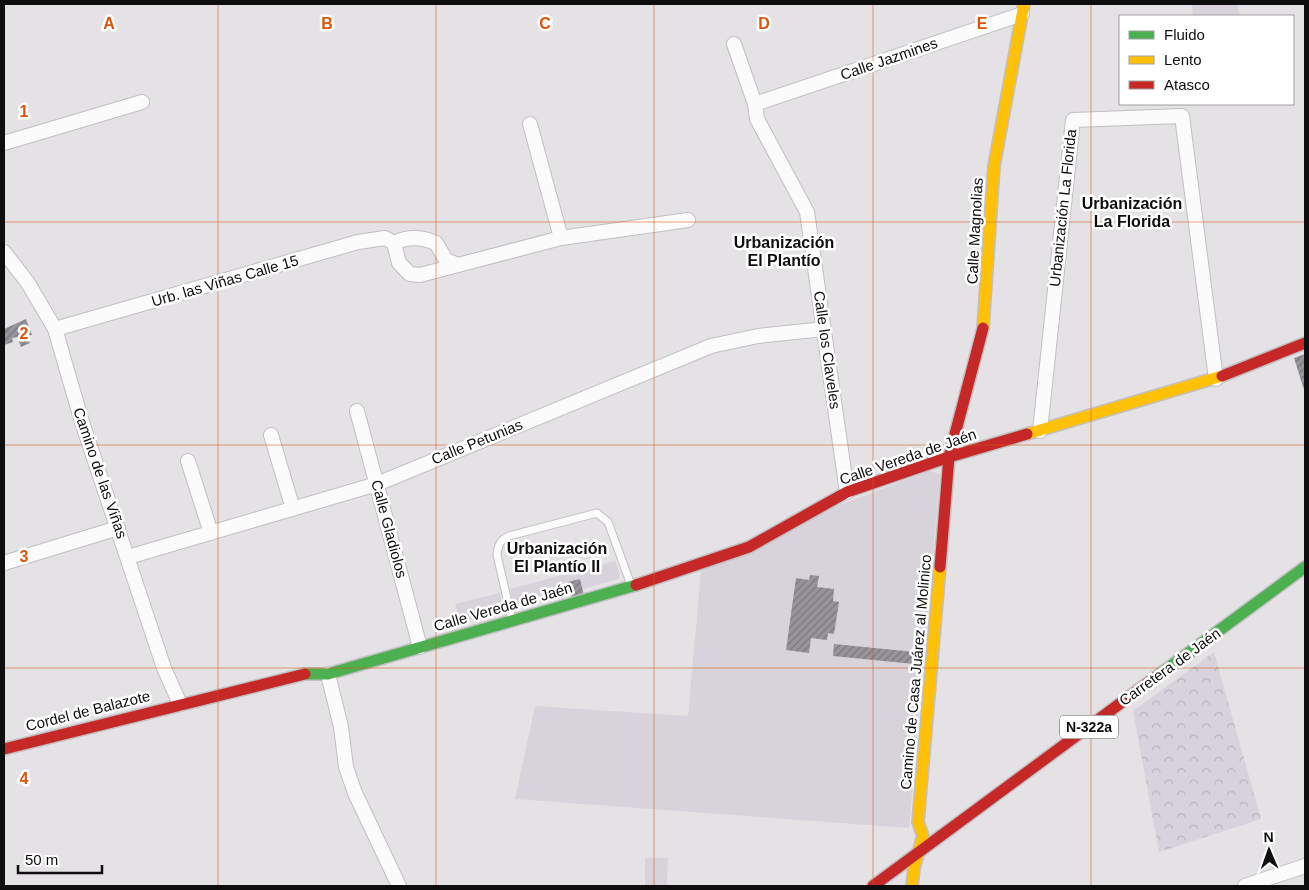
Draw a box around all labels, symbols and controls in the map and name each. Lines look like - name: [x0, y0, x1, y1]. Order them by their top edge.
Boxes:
- text: A: [103, 15, 115, 32]
- text: B: [321, 15, 333, 32]
- text: C: [539, 15, 551, 32]
- text: D: [758, 15, 770, 32]
- text: E: [977, 15, 988, 32]
- legend: [1119, 15, 1294, 105]
- text: Fluido: [1164, 26, 1205, 43]
- street label: Calle Jazmines: [838, 34, 940, 83]
- text: Lento: [1164, 51, 1202, 68]
- text: Atasco: [1164, 76, 1210, 93]
- text: 1: [20, 103, 29, 120]
- street label: Urbanización La Florida: [1046, 128, 1079, 288]
- street label: Calle Magnolias: [963, 177, 986, 285]
- district label: Urbanización La Florida: [1082, 195, 1182, 230]
- district label: Urbanización El Plantío: [734, 234, 834, 269]
- street label: Urb. las Viñas Calle 15: [149, 251, 300, 310]
- street label: Calle los Claveles: [811, 290, 844, 410]
- text: 2: [20, 325, 29, 342]
- street label: Camino de las Viñas: [70, 405, 131, 541]
- street label: Calle Petunias: [429, 416, 525, 468]
- street label: Calle Vereda de Jaén: [837, 425, 978, 488]
- street label: Calle Gladiolos: [368, 478, 411, 580]
- district label: Urbanización El Plantío II: [507, 540, 607, 575]
- text: 3: [20, 548, 29, 565]
- street label: Camino de Casa Juárez al Molinico: [897, 554, 934, 790]
- street label: Calle Vereda de Jaén: [432, 579, 574, 634]
- street label: Carretera de Jaén: [1116, 624, 1224, 709]
- street label: Cordel de Balazote: [24, 687, 152, 734]
- road number: N-322a: [1060, 716, 1118, 739]
- text: 4: [20, 770, 29, 787]
- north arrow: [1244, 825, 1294, 875]
- text: N: [1263, 829, 1274, 845]
- scale bar: [18, 842, 101, 874]
- text: 50 m: [25, 851, 58, 868]

